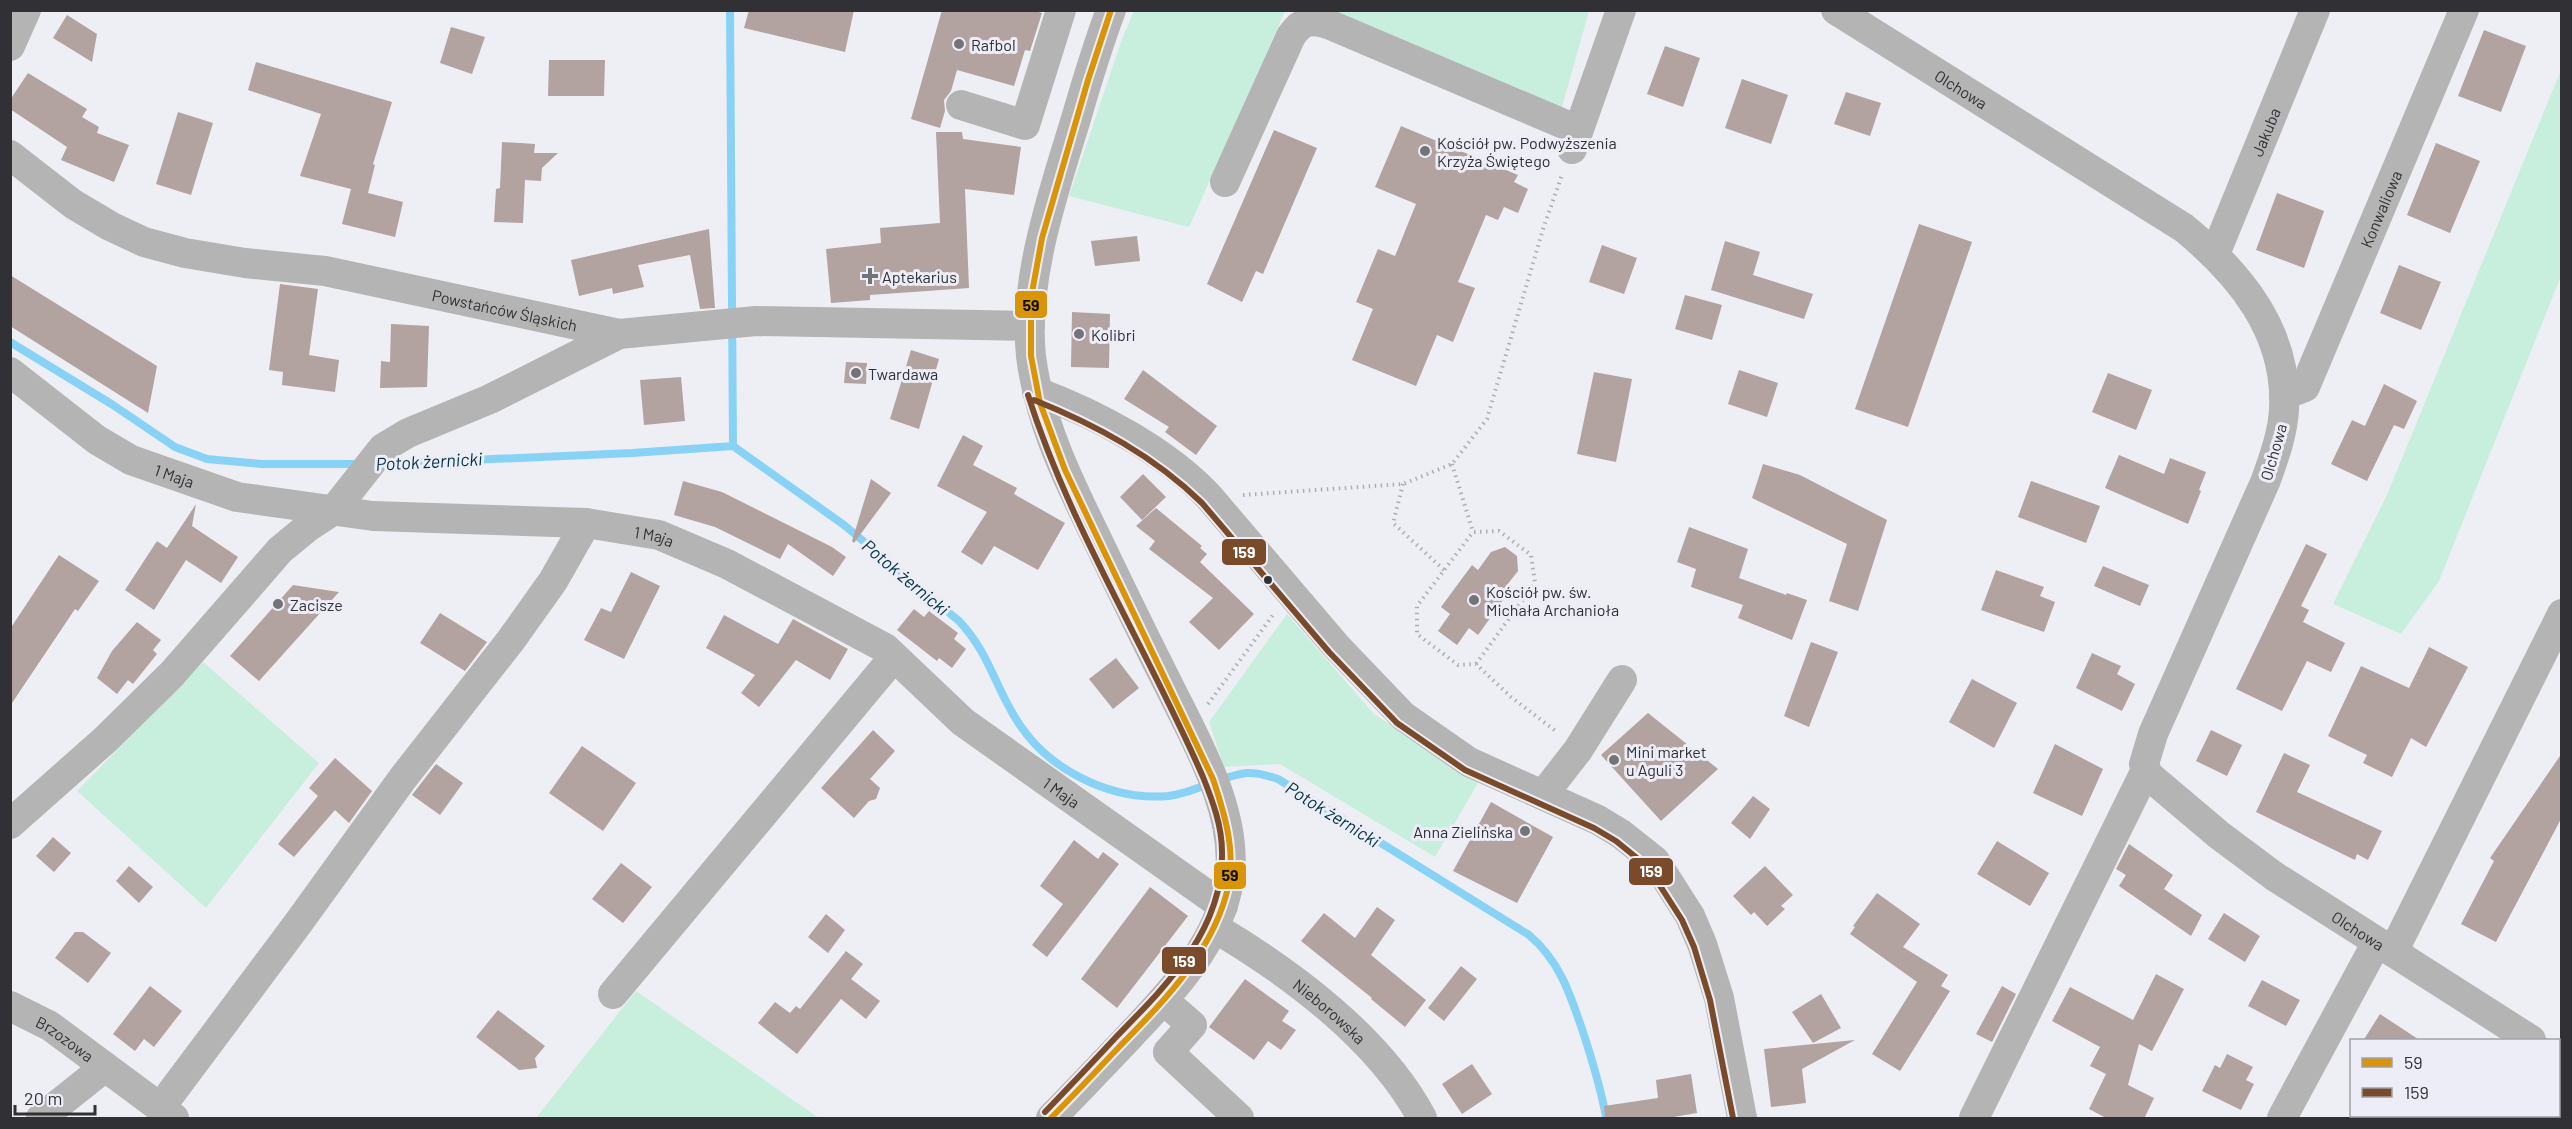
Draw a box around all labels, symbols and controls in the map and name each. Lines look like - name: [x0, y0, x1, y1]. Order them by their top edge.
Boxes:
- place label: Rafbol: [971, 35, 1016, 54]
- marker: Rafbol: [952, 37, 966, 51]
- street label: Olchowa: [1932, 65, 1991, 112]
- street label: Jakuba: [2247, 105, 2284, 159]
- place label: Kościół pw. Podwyższenia Krzyża Świętego: [1437, 133, 1617, 170]
- marker: Kościół pw. Podwyższenia Krzyża Świętego: [1418, 144, 1432, 158]
- street label: Konwaliowa: [2356, 167, 2405, 250]
- place label: Aptekarius: [882, 267, 957, 286]
- marker: Aptekarius: [863, 269, 877, 283]
- street label: Powstańców Śląskich: [430, 285, 579, 334]
- line badge: 59: [1014, 290, 1048, 319]
- text: 59: [1022, 295, 1040, 314]
- place label: Kolibri: [1091, 325, 1136, 344]
- marker: Kolibri: [1072, 327, 1086, 341]
- place label: Twardawa: [868, 364, 938, 383]
- marker: Twardawa: [849, 366, 863, 380]
- street label: Olchowa: [2256, 421, 2290, 483]
- water label: Potok żernicki: [375, 447, 483, 475]
- street label: 1 Maja: [152, 460, 197, 491]
- street label: 1 Maja: [633, 522, 677, 550]
- water label: Potok żernicki: [858, 534, 954, 620]
- line badge: 159: [1221, 538, 1267, 566]
- text: 159: [1233, 542, 1255, 561]
- unlabelled marker: [1262, 574, 1274, 586]
- place label: Kościół pw. św. Michała Archanioła: [1486, 582, 1619, 619]
- marker: Kościół pw. św. Michała Archanioła: [1467, 593, 1481, 607]
- place label: Zacisze: [290, 595, 343, 614]
- marker: Zacisze: [271, 597, 285, 611]
- place label: Mini market u Aguli 3: [1626, 742, 1707, 779]
- marker: Mini market u Aguli 3: [1607, 753, 1621, 767]
- street label: 1 Maja: [1040, 772, 1084, 811]
- water label: Potok żernicki: [1282, 776, 1385, 852]
- place label: Anna Zielińska: [1413, 822, 1513, 841]
- marker: Anna Zielińska: [1518, 824, 1532, 838]
- line badge: 159: [1628, 857, 1674, 886]
- line badge: 59: [1213, 861, 1247, 890]
- text: 159: [1640, 861, 1662, 880]
- text: 59: [1221, 865, 1239, 884]
- street label: Olchowa: [2329, 906, 2388, 954]
- line badge: 159: [1161, 946, 1207, 975]
- text: 159: [1173, 951, 1195, 970]
- street label: Nieborowska: [1290, 974, 1370, 1047]
- street label: Brzozowa: [33, 1011, 98, 1065]
- legend: [2350, 1039, 2560, 1117]
- text: 59: [2404, 1051, 2423, 1073]
- scale bar: [15, 1078, 94, 1116]
- text: 159: [2404, 1081, 2429, 1103]
- text: 20 m: [24, 1087, 62, 1109]

